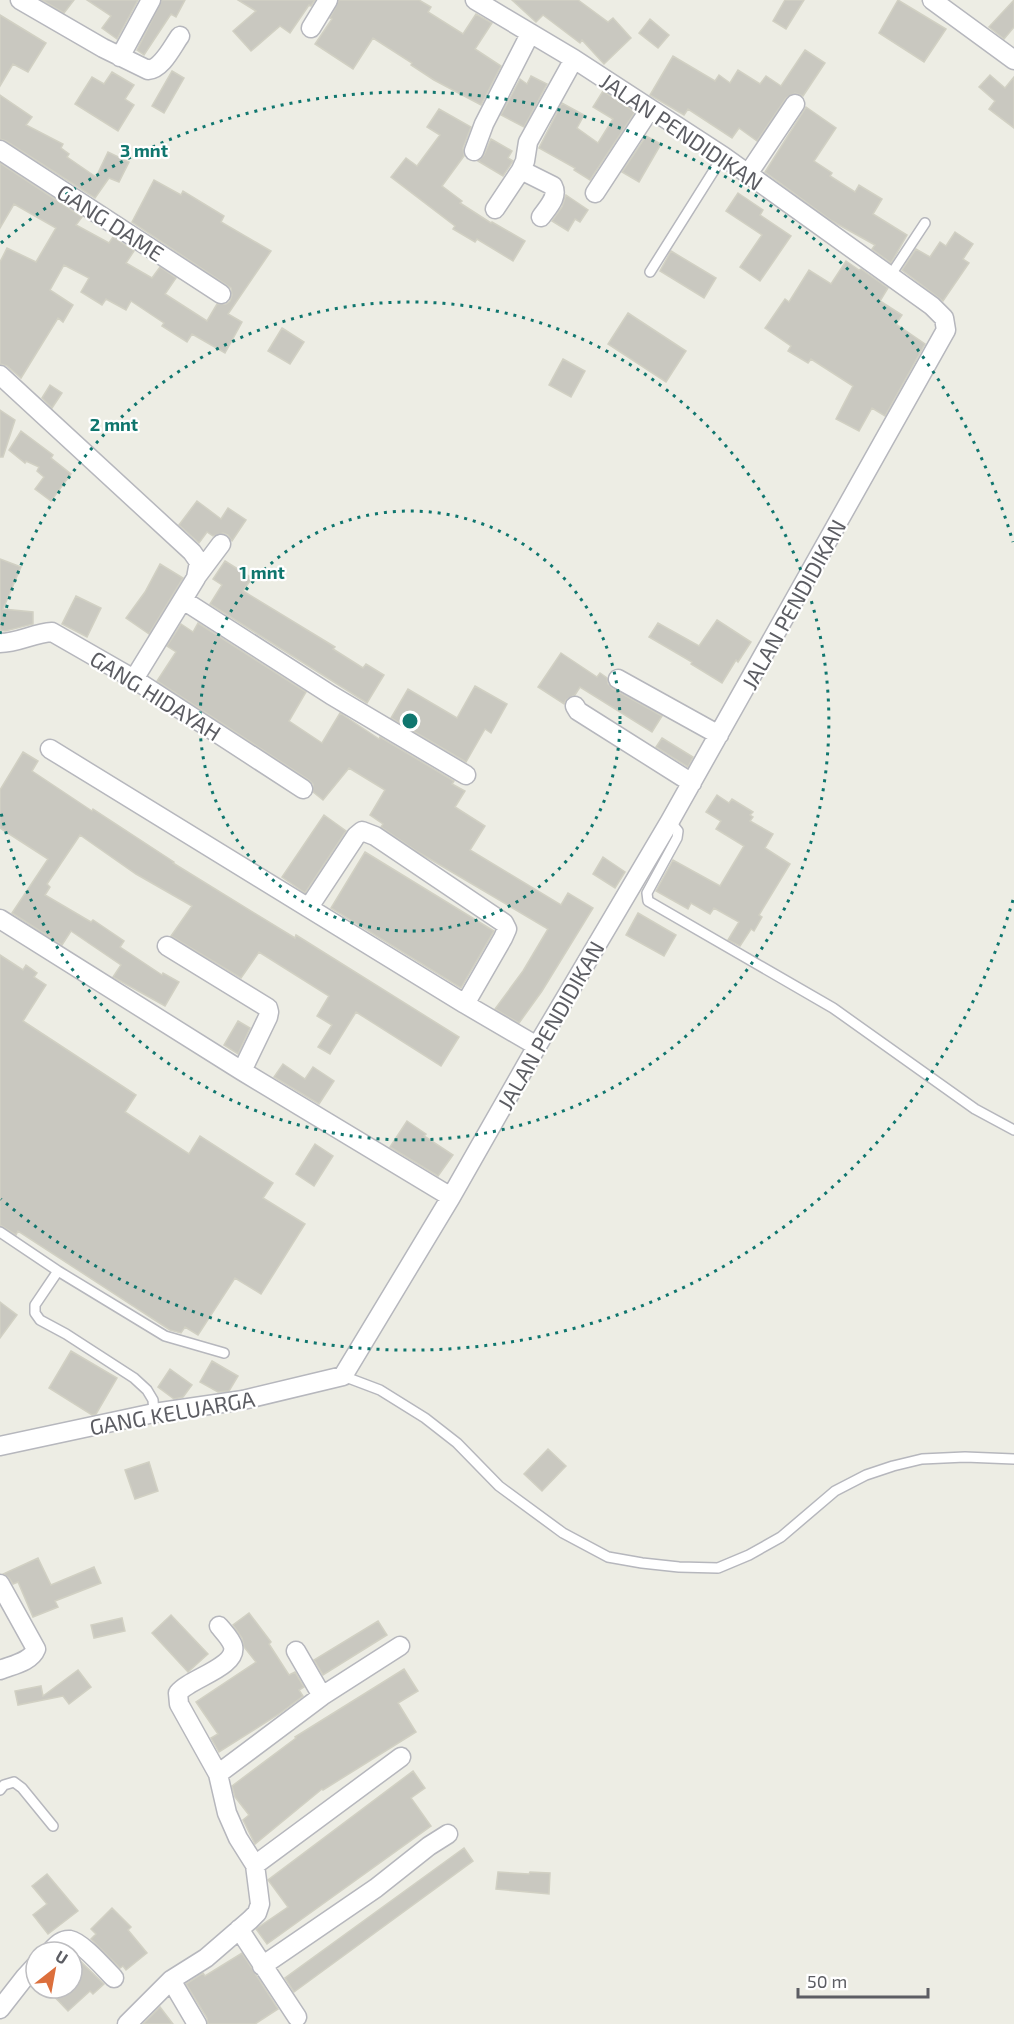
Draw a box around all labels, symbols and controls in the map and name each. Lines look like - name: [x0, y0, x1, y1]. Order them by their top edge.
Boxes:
- street label: JALAN PENDIDIKAN: [596, 67, 768, 195]
- text: 3 mnt: [120, 139, 169, 161]
- street label: GANG DAME: [53, 178, 169, 266]
- text: 2 mnt: [90, 413, 139, 435]
- street label: JALAN PENDIDIKAN: [735, 514, 851, 694]
- text: 1 mnt: [239, 561, 285, 583]
- street label: GANG HIDAYAH: [86, 645, 226, 745]
- centre of rings: [400, 711, 420, 731]
- street label: JALAN PENDIDIKAN: [491, 936, 609, 1114]
- street label: GANG KELUARGA: [87, 1385, 257, 1439]
- north arrow: [24, 1940, 84, 2000]
- text: U: [52, 1946, 72, 1968]
- scale bar: [798, 1961, 928, 1999]
- text: 50 m: [807, 1970, 847, 1992]

